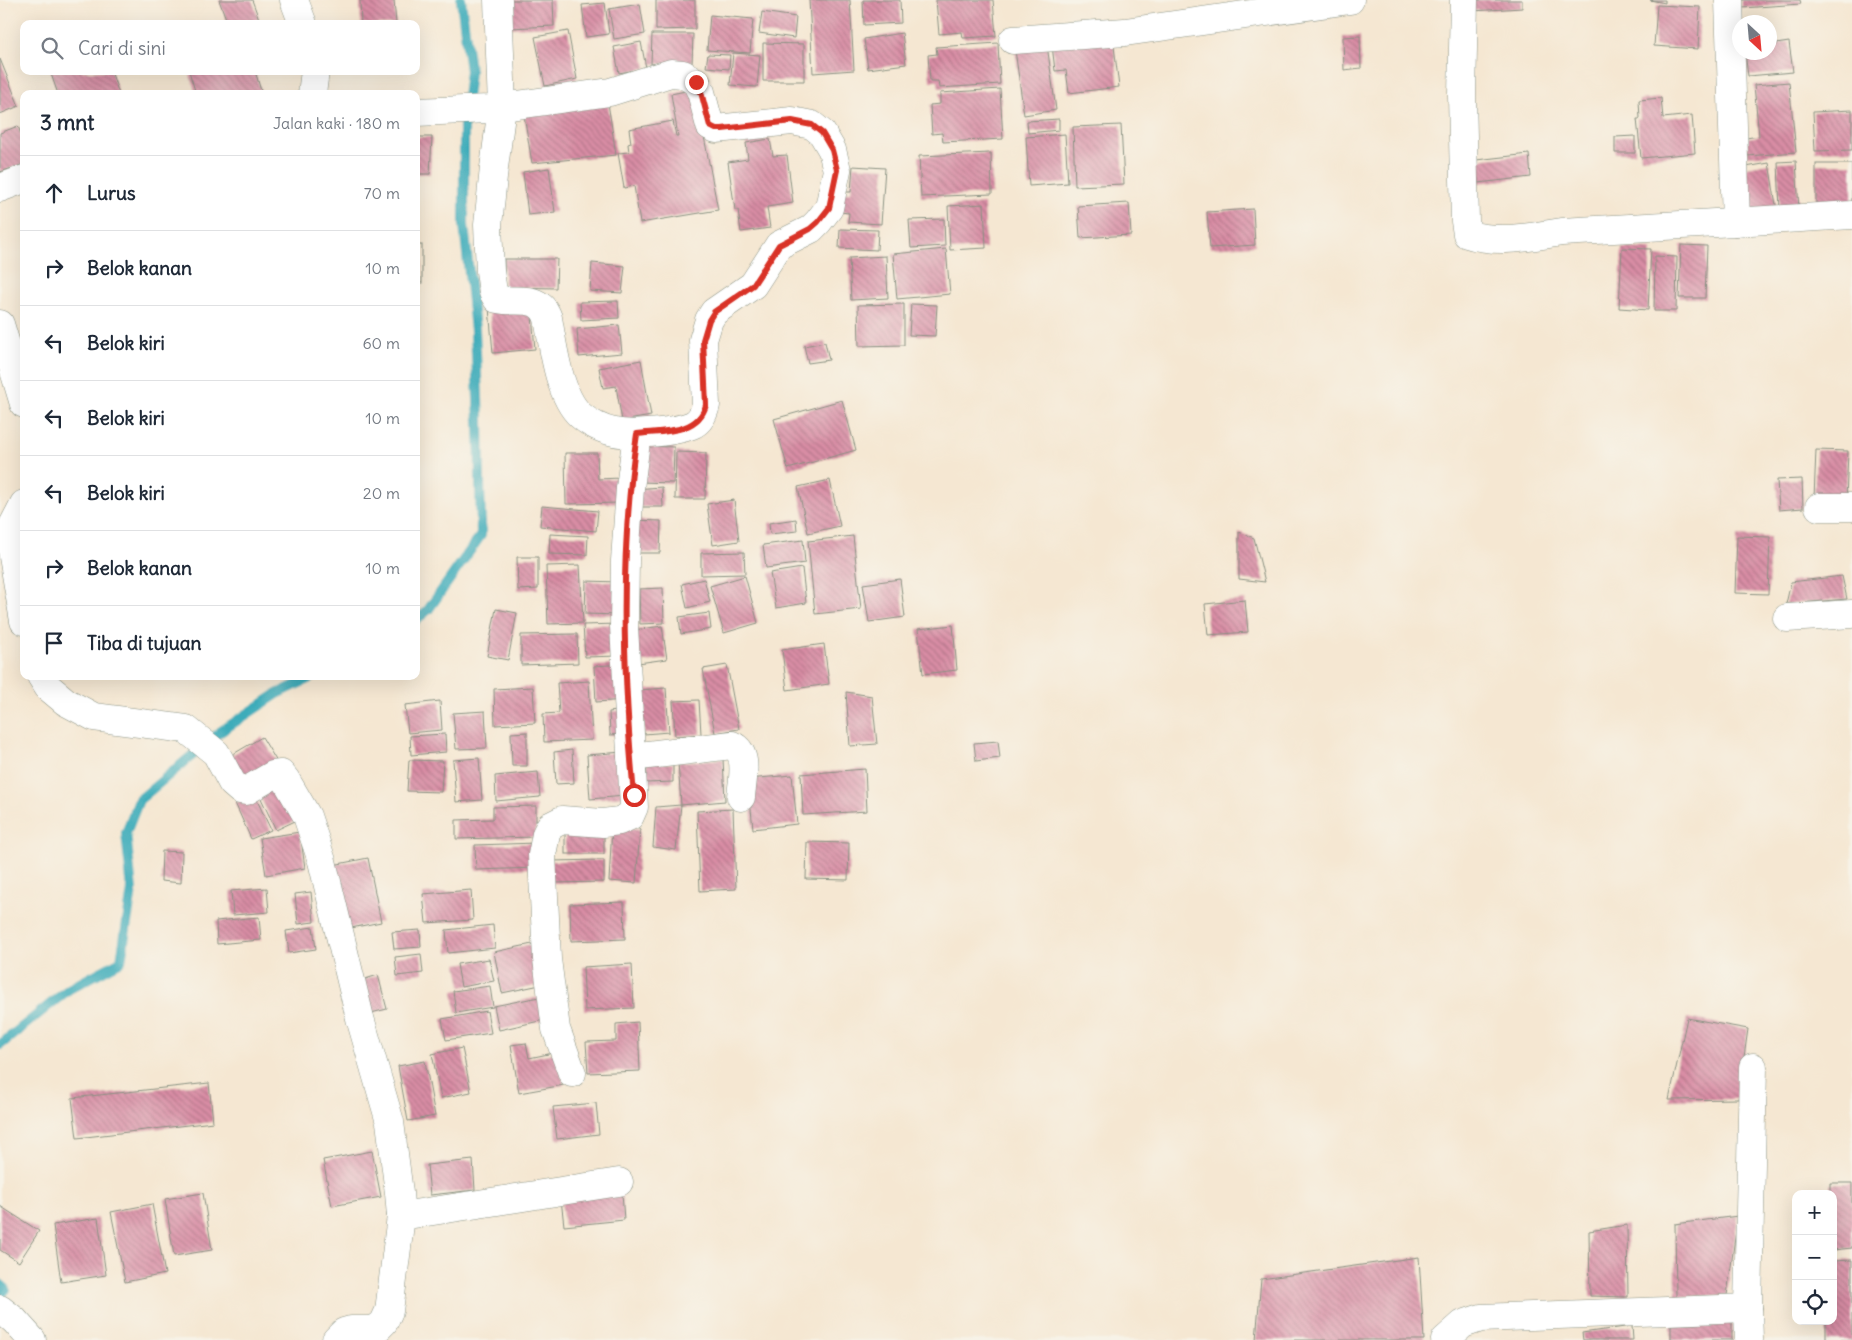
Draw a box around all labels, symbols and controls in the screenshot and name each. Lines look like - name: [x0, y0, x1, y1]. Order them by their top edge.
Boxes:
- north arrow: [1732, 15, 1777, 60]
- search box: [20, 20, 420, 75]
- icon: search: [38, 34, 66, 62]
- text: Cari di sini: [78, 36, 166, 60]
- route end: [685, 71, 708, 94]
- text: 3 mnt: [40, 109, 94, 136]
- text: Jalan kaki · 180 m: [273, 113, 400, 133]
- icon: ahead: [40, 179, 68, 207]
- text: Lurus: [87, 181, 136, 205]
- text: 70 m: [364, 183, 400, 203]
- icon: right: [40, 254, 68, 282]
- text: Belok kanan: [87, 256, 192, 280]
- text: 10 m: [365, 258, 400, 278]
- icon: left: [40, 329, 68, 357]
- text: Belok kiri: [87, 331, 165, 355]
- text: 60 m: [362, 333, 400, 353]
- icon: left: [40, 404, 68, 432]
- text: Belok kiri: [87, 406, 165, 430]
- text: 10 m: [365, 408, 400, 428]
- icon: left: [40, 479, 68, 507]
- text: Belok kiri: [87, 481, 165, 505]
- text: 20 m: [363, 483, 400, 503]
- icon: right: [40, 554, 68, 582]
- text: Belok kanan: [87, 556, 192, 580]
- text: 10 m: [365, 558, 400, 578]
- icon: arrive: [40, 629, 68, 657]
- text: Tiba di tujuan: [87, 631, 202, 655]
- route start: [623, 784, 646, 807]
- map controls: [1792, 1190, 1837, 1325]
- button: +: [1792, 1190, 1837, 1235]
- button: −: [1792, 1235, 1837, 1280]
- button: locate: [1792, 1280, 1837, 1325]

